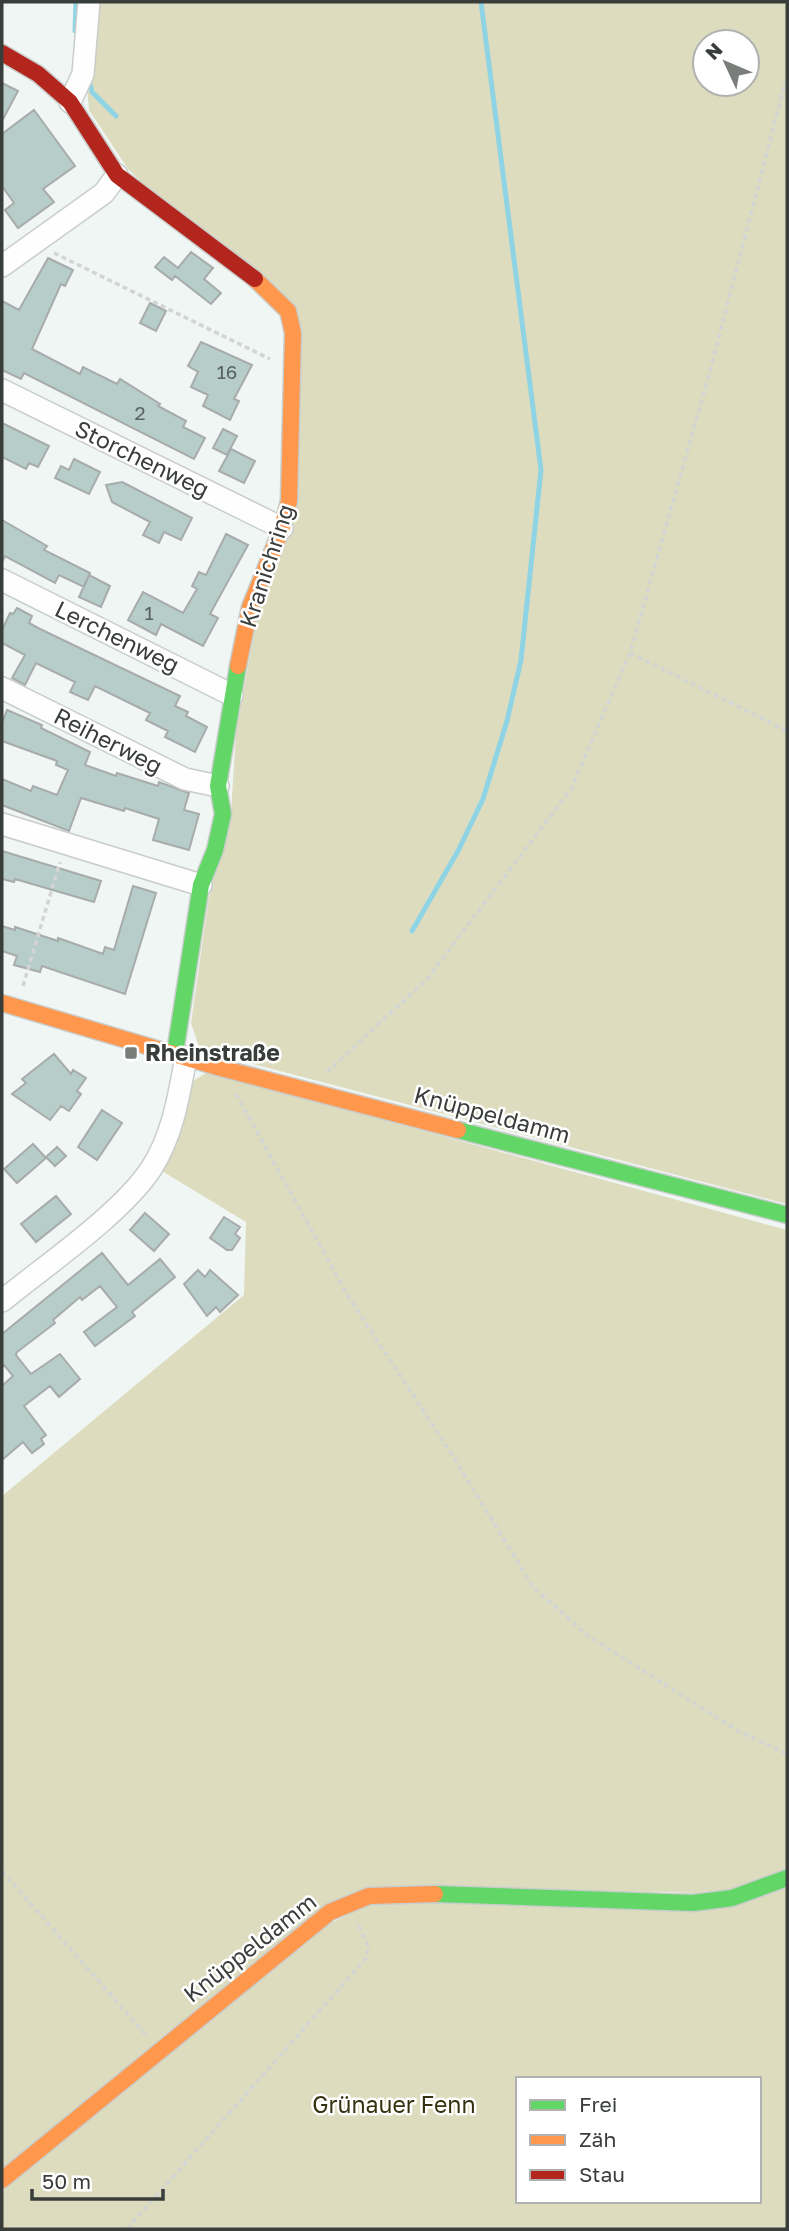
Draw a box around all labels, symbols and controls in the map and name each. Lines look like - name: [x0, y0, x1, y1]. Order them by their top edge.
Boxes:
- north arrow: [691, 28, 761, 98]
- text: N: [700, 38, 727, 64]
- house number: 16: [217, 360, 237, 383]
- house number: 2: [134, 401, 146, 424]
- street label: Storchenweg: [71, 414, 214, 503]
- street label: Kranichring: [233, 500, 299, 631]
- street label: Lerchenweg: [51, 594, 184, 678]
- house number: 1: [144, 601, 154, 624]
- street label: Reiherweg: [50, 701, 167, 779]
- place label: Rheinstraße: [145, 1038, 280, 1066]
- marker: Rheinstraße: [123, 1045, 139, 1061]
- street label: Knüppeldamm: [411, 1080, 573, 1148]
- street label: Knüppeldamm: [178, 1887, 321, 2008]
- legend: [516, 2077, 761, 2203]
- park label: Grünauer Fenn: [312, 2090, 476, 2118]
- text: Frei: [579, 2091, 617, 2117]
- text: Zäh: [579, 2126, 616, 2152]
- scale bar: [32, 2158, 163, 2202]
- text: Stau: [579, 2161, 625, 2187]
- text: 50 m: [42, 2168, 91, 2194]

